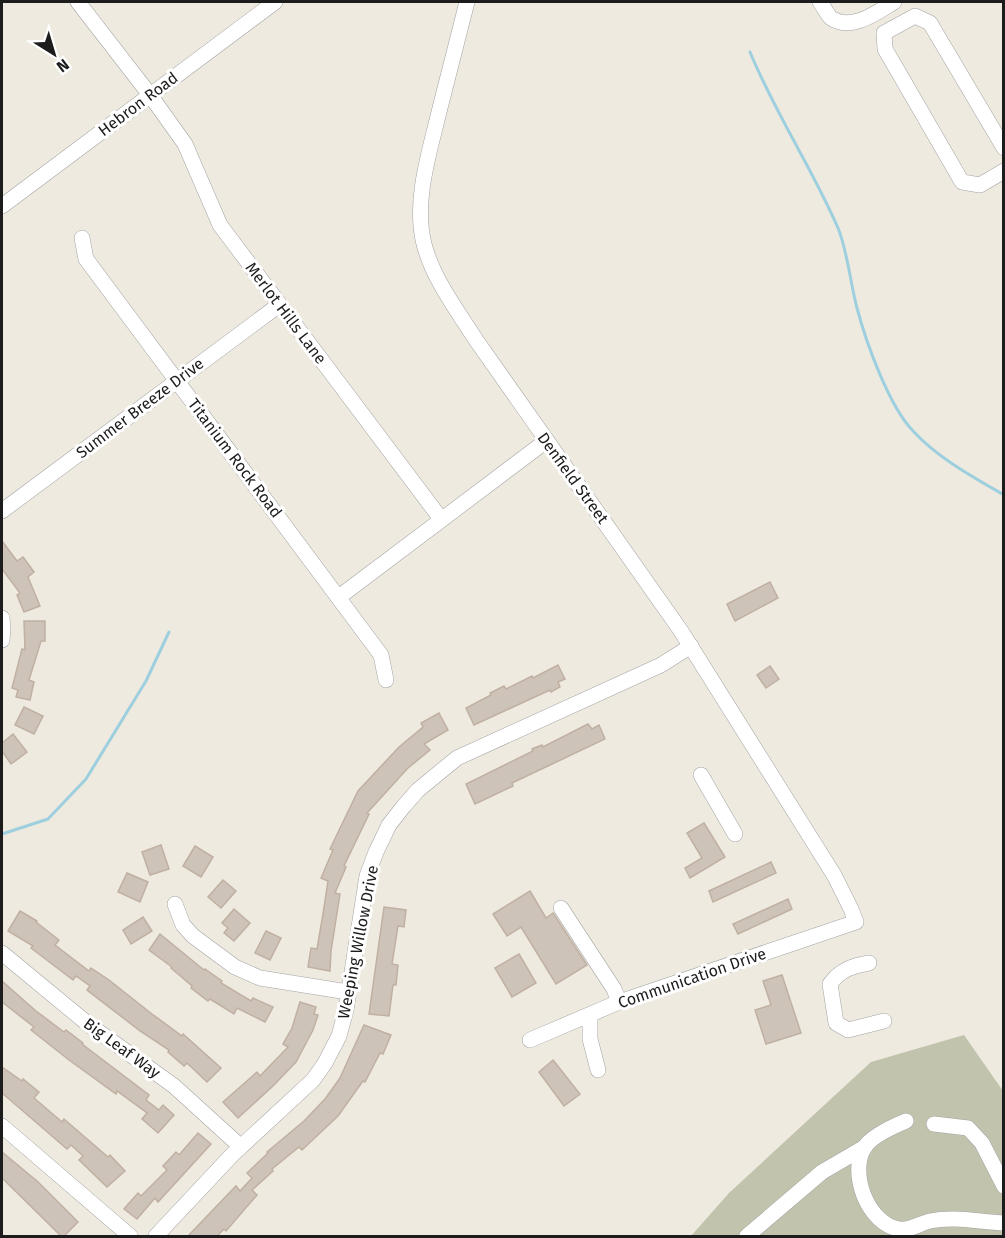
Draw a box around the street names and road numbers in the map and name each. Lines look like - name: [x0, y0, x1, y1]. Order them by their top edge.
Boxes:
- street label: Hebron Road: [94, 68, 182, 140]
- street label: Merlot Hills Lane: [242, 258, 330, 368]
- street label: Summer Breeze Drive: [73, 354, 207, 462]
- street label: Titanium Rock Road: [184, 395, 286, 521]
- street label: Denfield Street: [534, 429, 613, 528]
- street label: Weeping Willow Drive: [334, 864, 382, 1020]
- street label: Communication Drive: [615, 944, 769, 1012]
- street label: Big Leaf Way: [80, 1014, 164, 1082]

